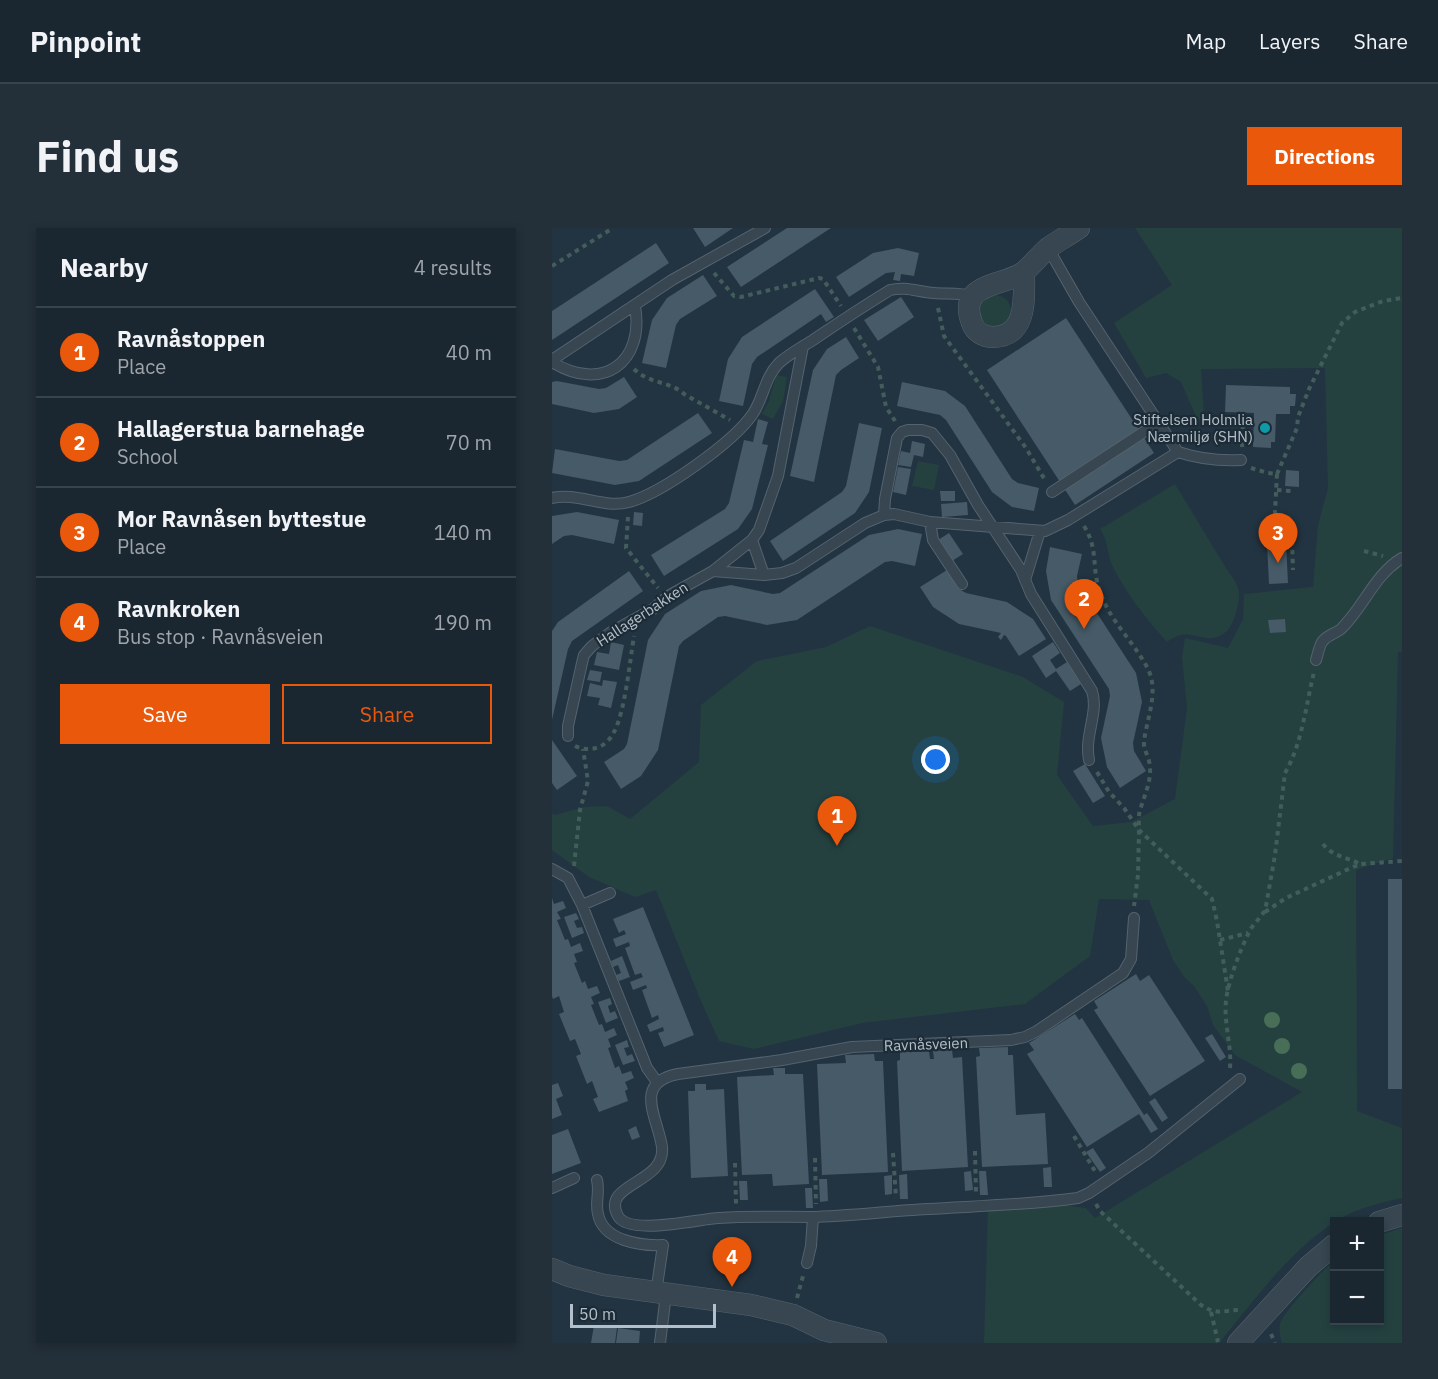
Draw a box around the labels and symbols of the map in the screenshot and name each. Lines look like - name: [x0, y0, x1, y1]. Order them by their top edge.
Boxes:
- place label: Stiftelsen Holmlia Nærmiljø (SHN): [1133, 410, 1253, 446]
- marker: Stiftelsen Holmlia Nærmiljø (SHN): [1258, 421, 1272, 435]
- pin: 3: [1258, 514, 1298, 563]
- street label: Hallagerbakken: [593, 577, 691, 651]
- pin: 2: [1064, 580, 1104, 629]
- your location: [921, 745, 950, 774]
- pin: 1: [818, 796, 856, 846]
- street label: Ravnåsveien: [884, 1033, 968, 1055]
- pin: 4: [712, 1238, 752, 1287]
- scale bar: [570, 1301, 716, 1328]

